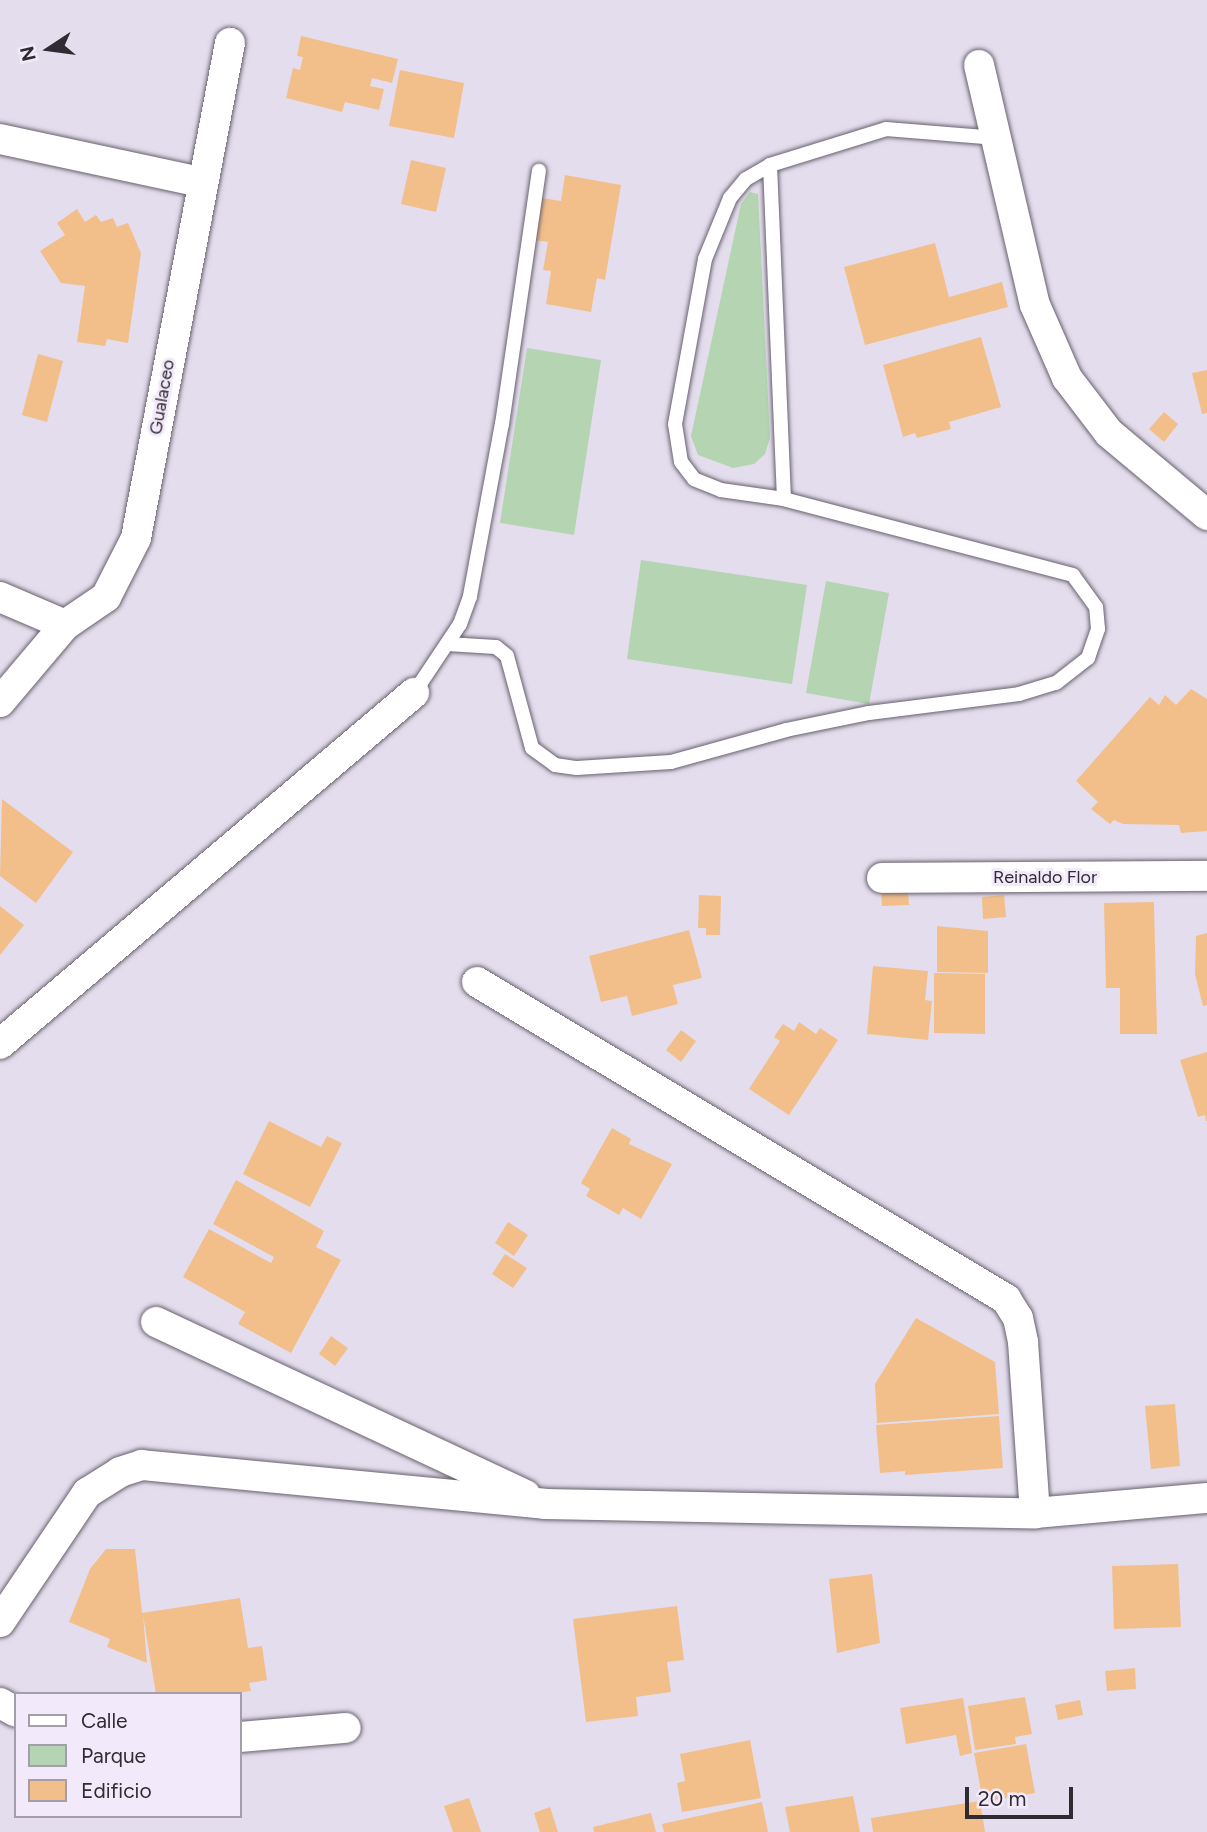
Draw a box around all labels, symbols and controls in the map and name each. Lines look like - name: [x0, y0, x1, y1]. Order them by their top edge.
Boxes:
- north arrow: [14, 14, 84, 84]
- text: N: [15, 44, 41, 64]
- street label: Gualaceo: [145, 358, 179, 436]
- street label: Reinaldo Flor: [993, 866, 1097, 888]
- legend: [14, 1692, 242, 1818]
- text: Calle: [81, 1708, 128, 1733]
- text: Parque: [81, 1743, 146, 1768]
- scale bar: [969, 1772, 1078, 1816]
- text: Edificio: [81, 1778, 152, 1803]
- text: 20 m: [978, 1786, 1026, 1811]

